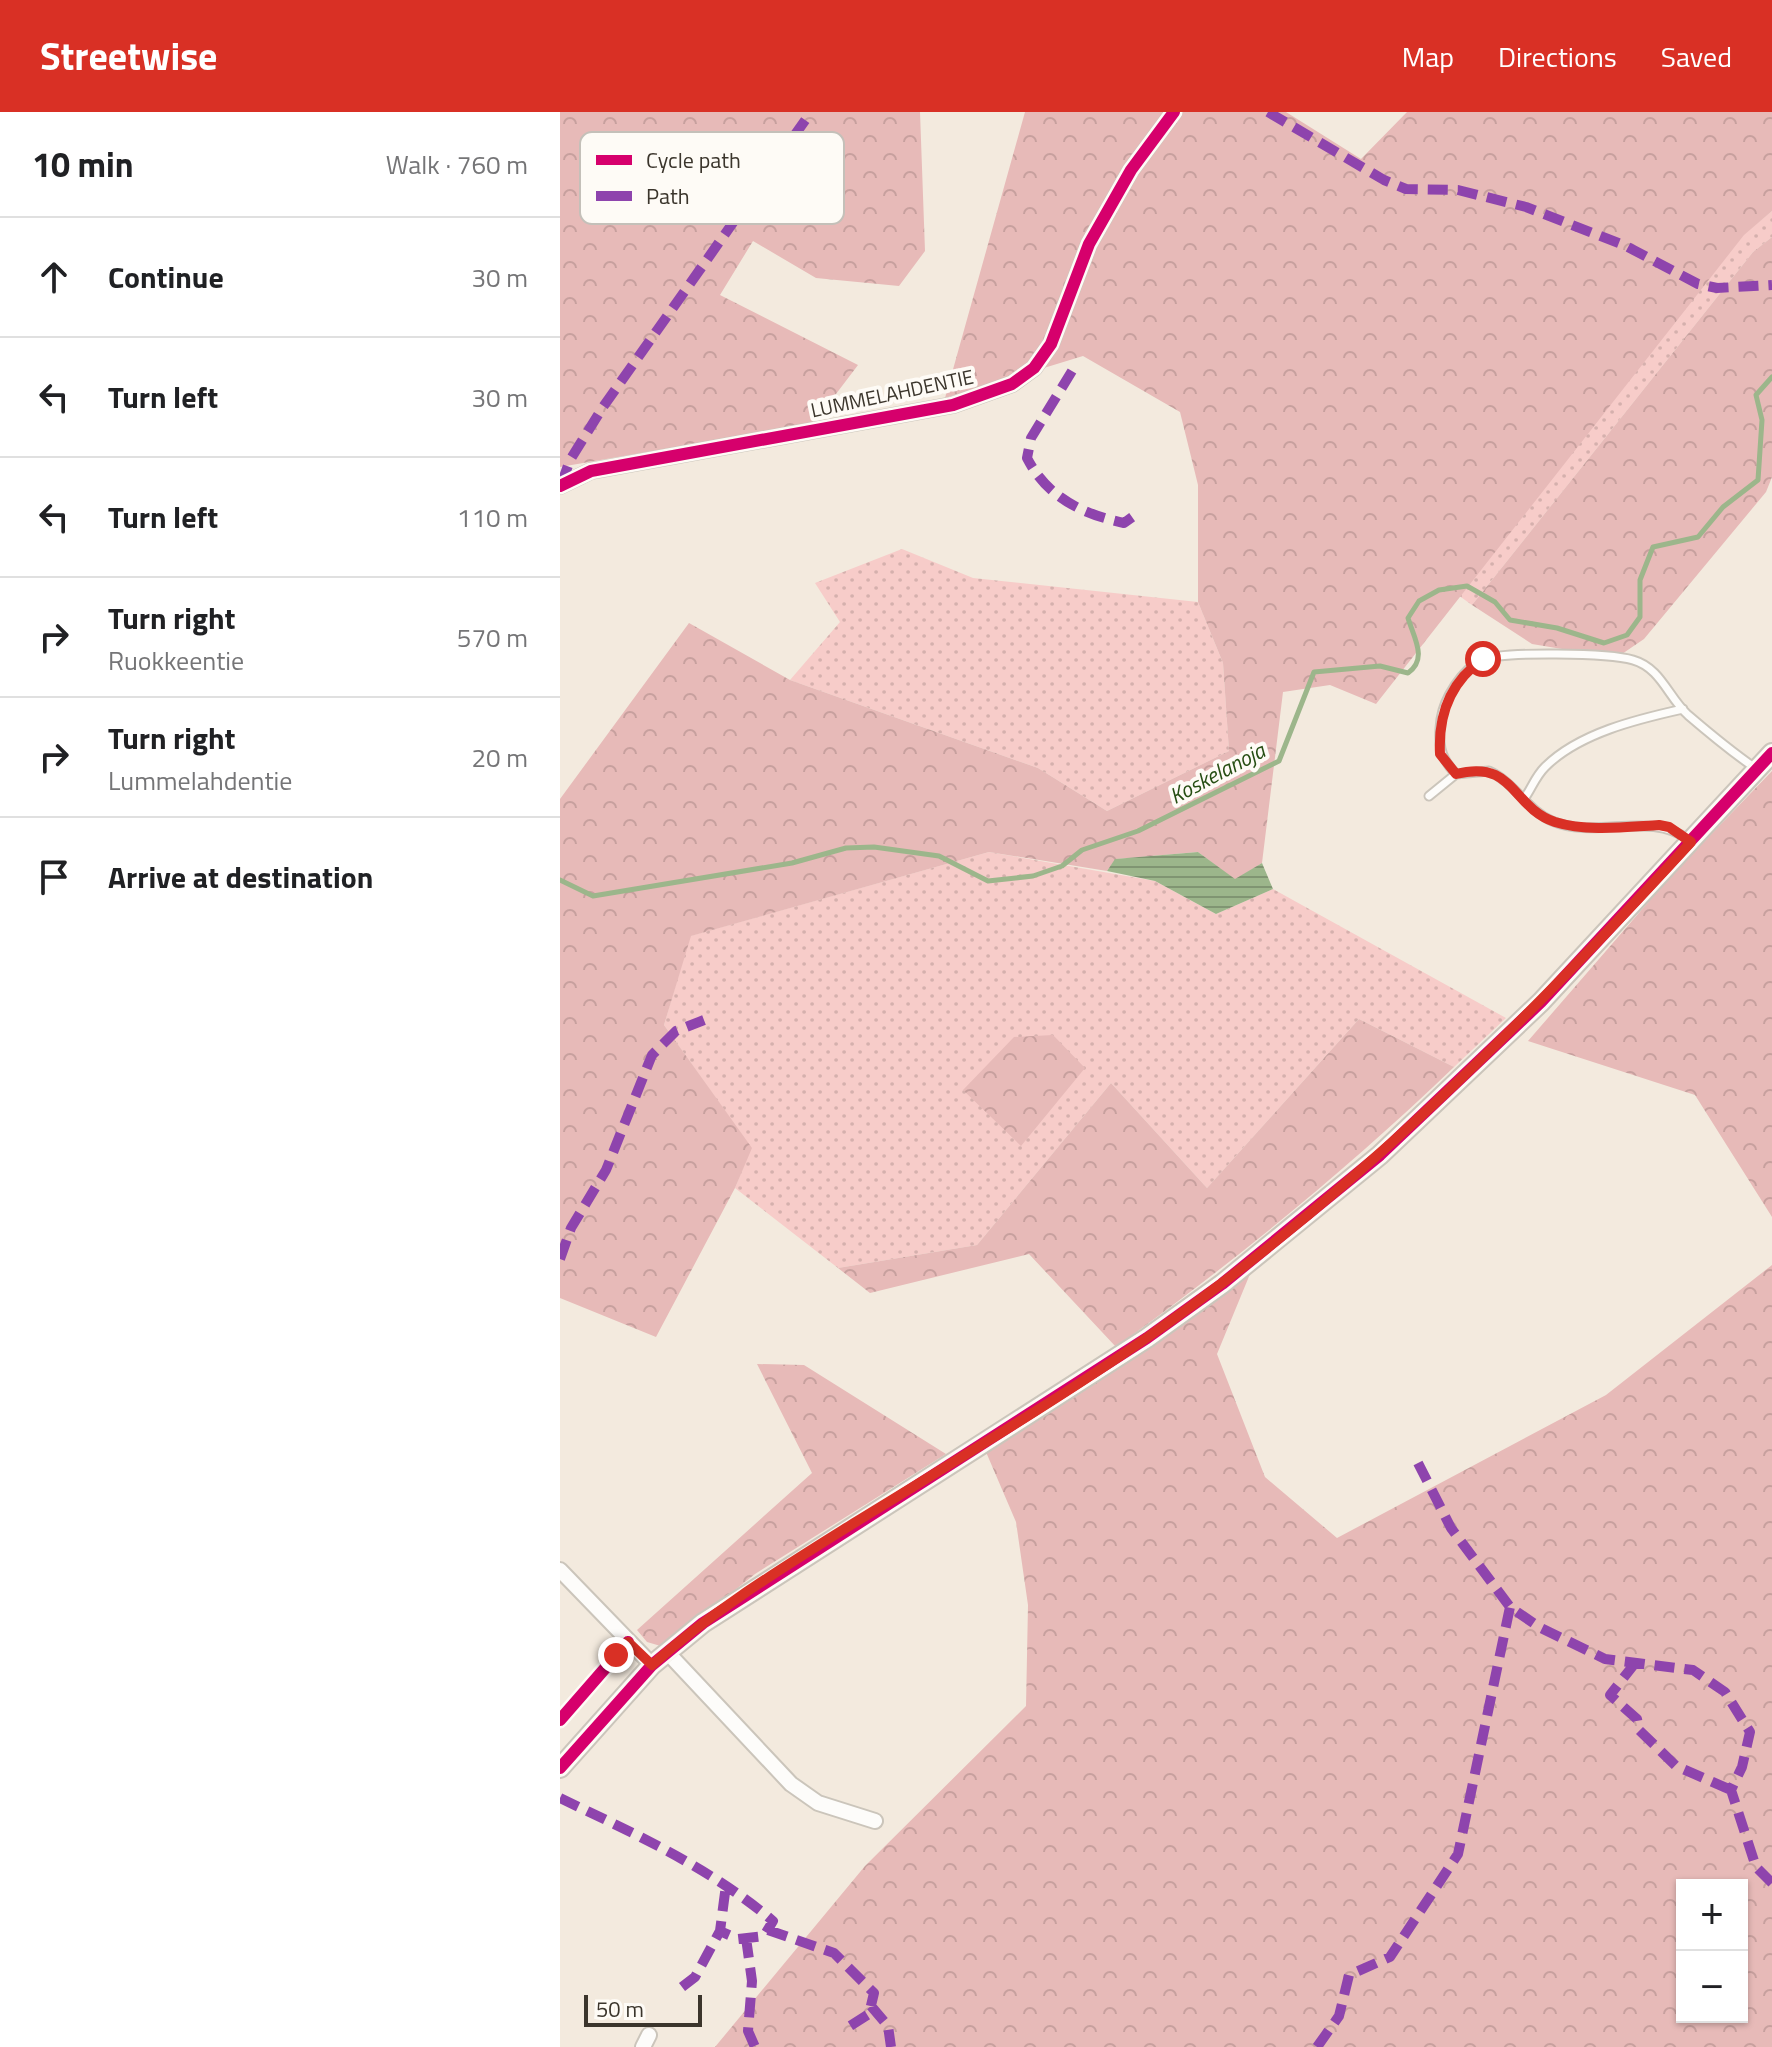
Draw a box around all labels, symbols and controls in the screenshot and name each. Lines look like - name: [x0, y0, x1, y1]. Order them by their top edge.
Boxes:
- text: Streetwise: [40, 27, 218, 85]
- text: Map: [1402, 35, 1454, 78]
- text: Directions: [1498, 35, 1617, 78]
- text: Saved: [1661, 35, 1732, 78]
- legend: [580, 132, 844, 224]
- text: 10 min: [32, 138, 134, 190]
- text: Cycle path: [646, 143, 741, 177]
- text: Walk · 760 m: [386, 145, 528, 184]
- text: Path: [646, 179, 690, 213]
- text: Continue: [108, 254, 224, 300]
- icon: ahead: [32, 255, 76, 299]
- text: 30 m: [471, 258, 528, 297]
- street label: LUMMELAHDENTIE: [808, 361, 976, 425]
- text: Turn left: [108, 374, 218, 420]
- icon: left: [32, 375, 76, 419]
- text: 30 m: [471, 378, 528, 417]
- text: Turn left: [108, 494, 218, 540]
- icon: left: [32, 495, 76, 539]
- text: 110 m: [457, 498, 528, 537]
- text: Turn right: [108, 595, 236, 641]
- icon: right: [32, 615, 76, 659]
- text: 570 m: [457, 618, 528, 657]
- text: Ruokkeentie: [108, 641, 244, 680]
- route start: [1465, 641, 1501, 677]
- text: Turn right: [108, 715, 236, 761]
- water label: Koskelanoja: [1163, 733, 1273, 812]
- icon: right: [32, 735, 76, 779]
- text: 20 m: [471, 738, 528, 777]
- text: Lummelahdentie: [108, 761, 292, 800]
- text: Arrive at destination: [108, 854, 373, 900]
- icon: arrive: [32, 855, 76, 899]
- route end: [598, 1637, 634, 1673]
- map controls: [1676, 1879, 1748, 2023]
- button: +: [1676, 1879, 1748, 1951]
- button: −: [1676, 1951, 1748, 2023]
- scale bar: [584, 1991, 702, 2027]
- text: 50 m: [596, 1992, 644, 2026]

